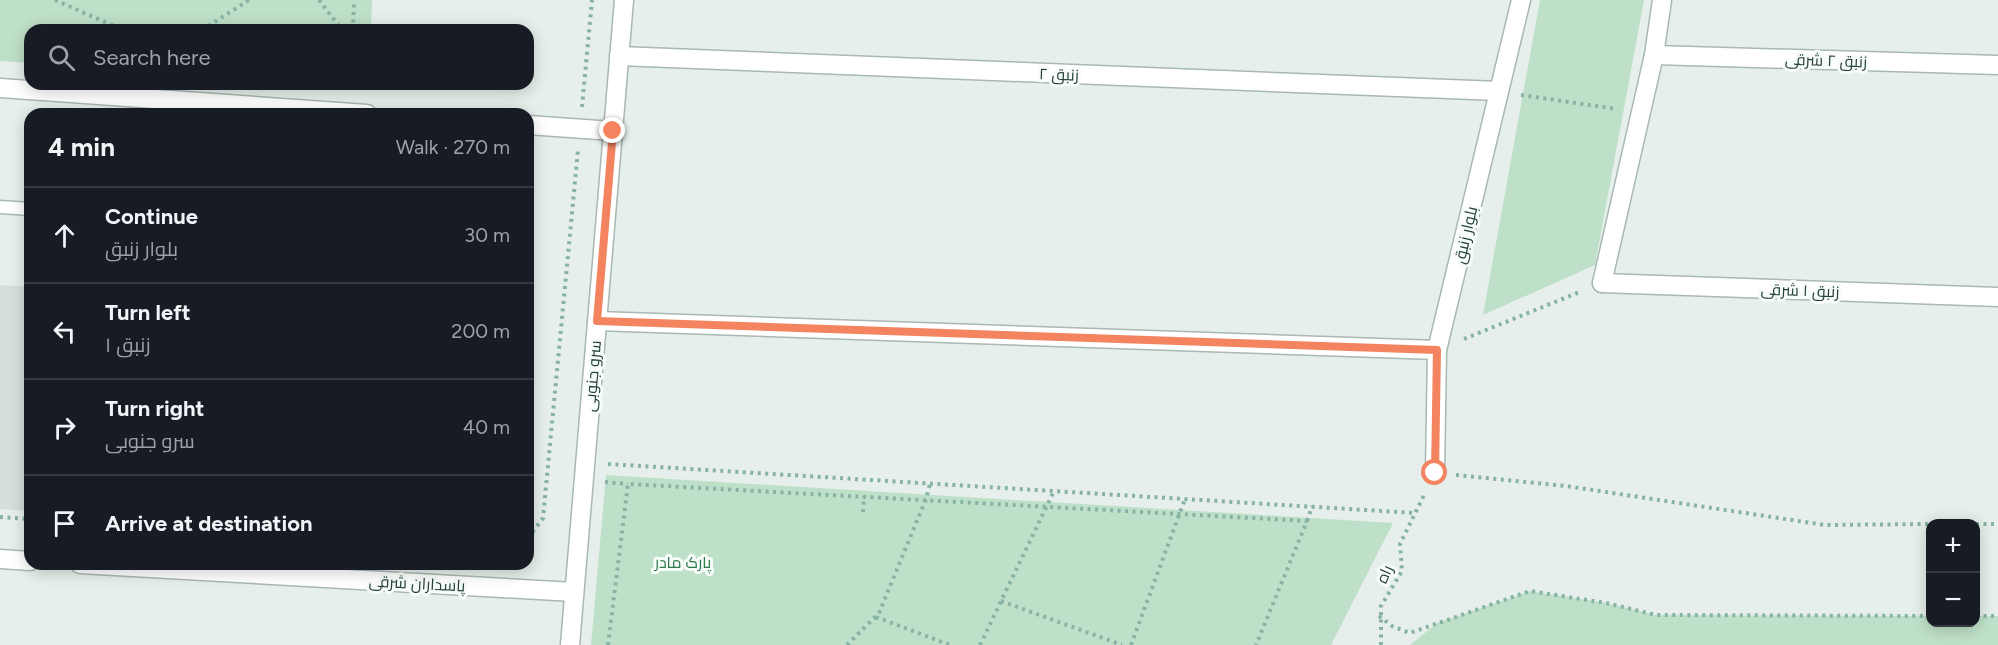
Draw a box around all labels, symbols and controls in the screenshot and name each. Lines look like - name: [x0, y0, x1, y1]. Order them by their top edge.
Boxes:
- search box: [24, 24, 534, 90]
- icon: search: [45, 41, 78, 74]
- text: Search here: [93, 44, 211, 71]
- street label: زنبق ۲ شرقی: [1784, 50, 1867, 72]
- street label: زنبق ۲: [1039, 64, 1079, 86]
- route end: [599, 117, 625, 143]
- text: 4 min: [48, 131, 115, 163]
- text: Walk · 270 m: [396, 135, 510, 159]
- text: Continue: [105, 203, 198, 230]
- street label: بلوار زنبق: [1450, 205, 1482, 266]
- icon: ahead: [48, 219, 81, 252]
- text: 30 m: [464, 223, 510, 247]
- text: بلوار زنبق: [105, 237, 178, 261]
- street label: زنبق ۱ شرقی: [1760, 280, 1840, 302]
- text: Turn left: [105, 299, 191, 326]
- icon: left: [48, 315, 81, 348]
- text: 200 m: [451, 319, 510, 343]
- text: زنبق ۱: [105, 333, 151, 357]
- street label: سرو جنوبی: [580, 340, 606, 413]
- text: Turn right: [105, 395, 204, 422]
- icon: right: [48, 411, 81, 444]
- text: 40 m: [463, 415, 510, 439]
- text: سرو جنوبی: [105, 429, 195, 453]
- route start: [1421, 459, 1447, 485]
- icon: arrive: [48, 507, 81, 540]
- text: Arrive at destination: [105, 510, 313, 537]
- map controls: [1926, 519, 1980, 627]
- button: +: [1926, 519, 1980, 573]
- park label: پارک مادر: [654, 553, 712, 574]
- street label: راه: [1372, 562, 1397, 586]
- street label: پاسداران شرقی: [368, 571, 466, 598]
- button: −: [1926, 573, 1980, 627]

